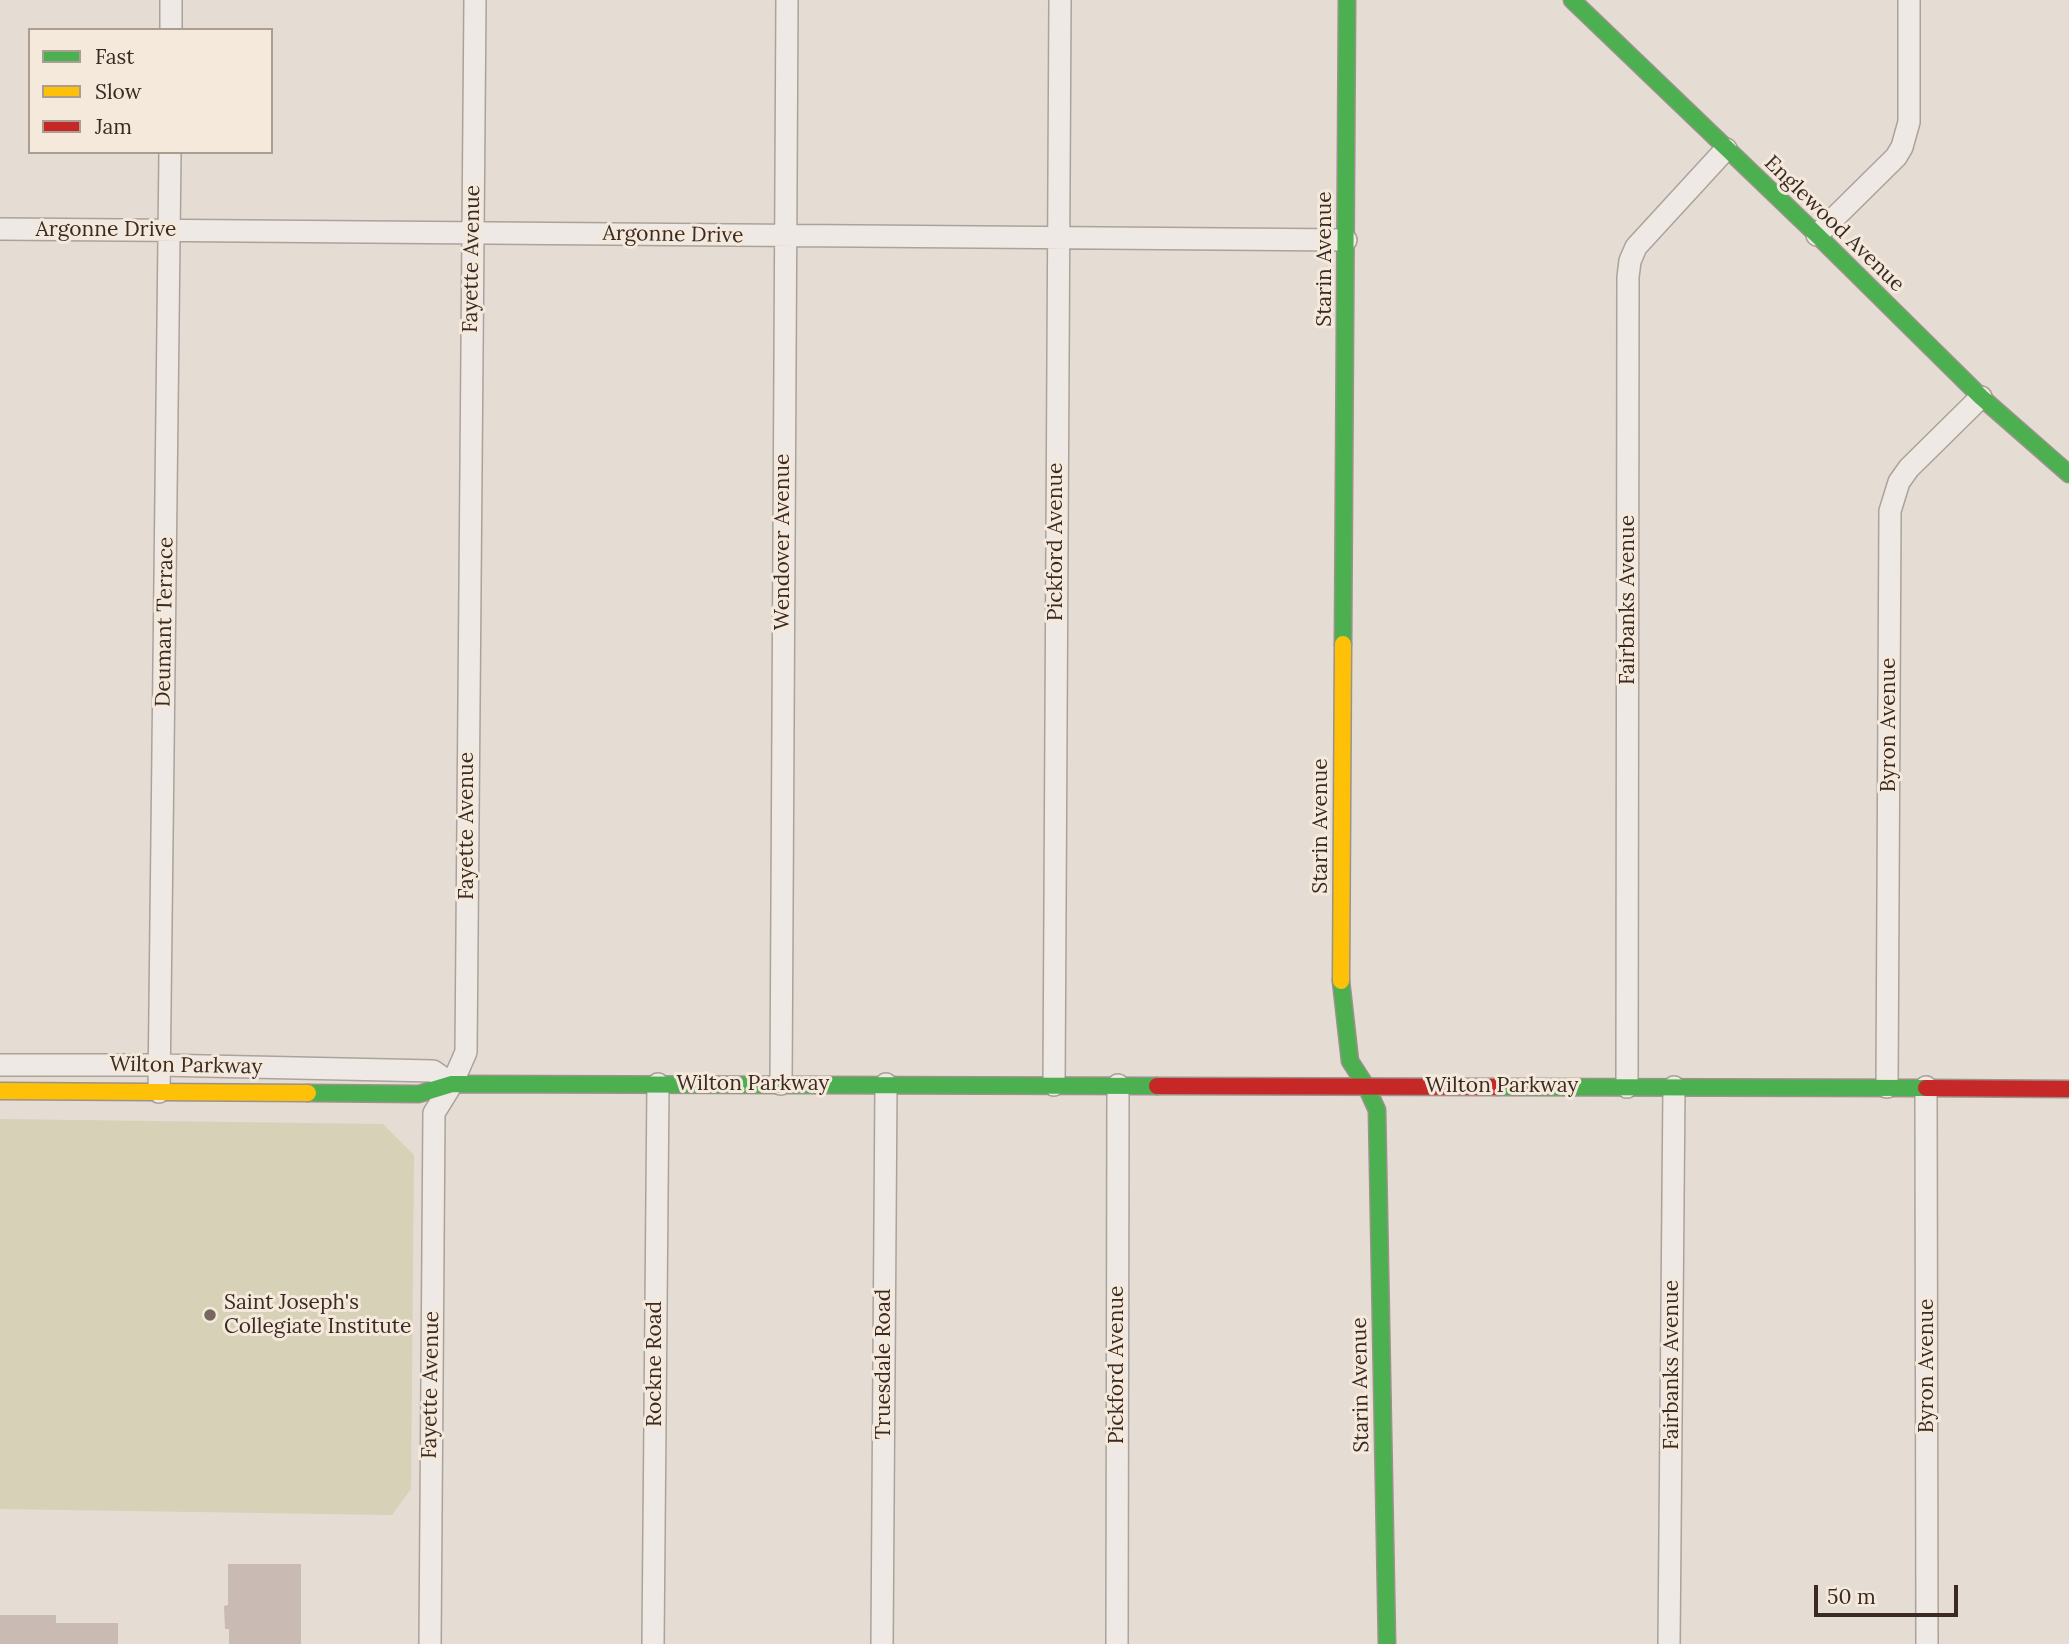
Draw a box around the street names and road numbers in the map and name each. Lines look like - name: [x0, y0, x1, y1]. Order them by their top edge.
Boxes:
- street label: Englewood Avenue: [1759, 151, 1909, 297]
- street label: Fayette Avenue: [458, 185, 486, 333]
- street label: Starin Avenue: [1312, 191, 1338, 327]
- street label: Argonne Drive: [36, 217, 176, 243]
- street label: Argonne Drive: [602, 221, 744, 249]
- street label: Wendover Avenue: [770, 454, 796, 630]
- street label: Pickford Avenue: [1043, 463, 1069, 621]
- street label: Fairbanks Avenue: [1615, 515, 1641, 685]
- street label: Deumant Terrace: [151, 537, 179, 707]
- street label: Byron Avenue: [1876, 658, 1902, 792]
- street label: Fayette Avenue: [454, 752, 480, 900]
- street label: Starin Avenue: [1308, 758, 1334, 894]
- street label: Wilton Parkway: [109, 1052, 263, 1080]
- street label: Wilton Parkway: [677, 1071, 829, 1097]
- street label: Wilton Parkway: [1426, 1073, 1578, 1099]
- street label: Fairbanks Avenue: [1659, 1280, 1685, 1450]
- street label: Pickford Avenue: [1104, 1286, 1130, 1444]
- street label: Truesdale Road: [871, 1289, 897, 1439]
- street label: Byron Avenue: [1914, 1299, 1940, 1433]
- street label: Rockne Road: [642, 1301, 668, 1427]
- street label: Fayette Avenue: [417, 1311, 445, 1459]
- street label: Starin Avenue: [1347, 1317, 1375, 1453]

